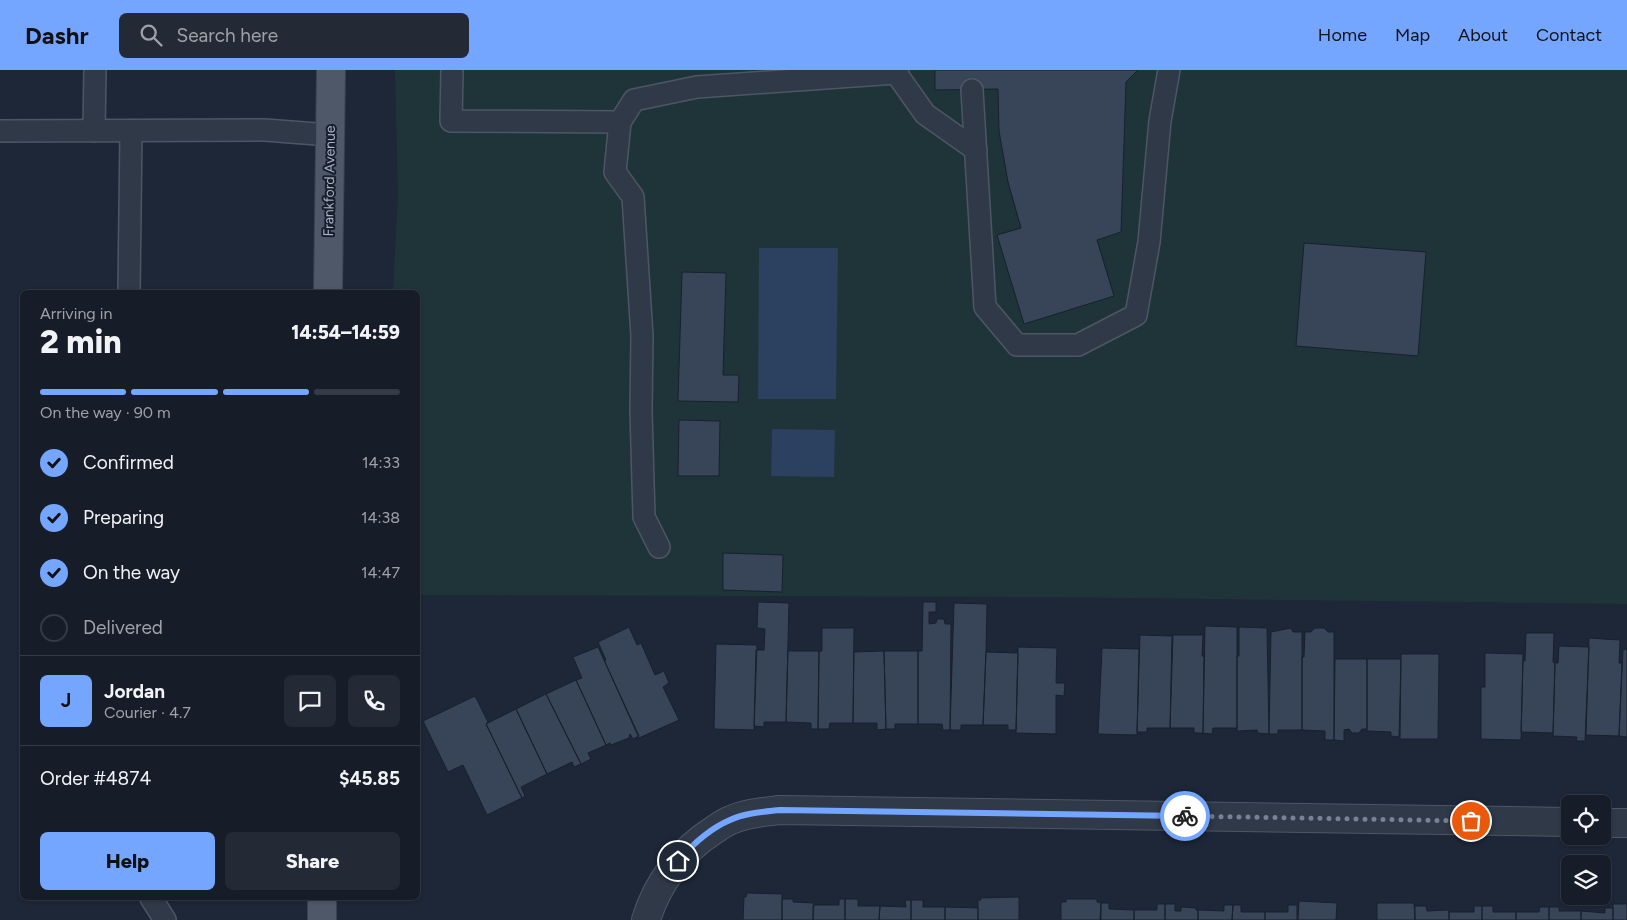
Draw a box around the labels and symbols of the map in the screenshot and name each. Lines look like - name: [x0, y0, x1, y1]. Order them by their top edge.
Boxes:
- street label: Frankford Avenue: [320, 125, 339, 237]
- courier: [1160, 791, 1210, 841]
- pin: [1450, 800, 1492, 842]
- pin: [657, 840, 699, 882]

